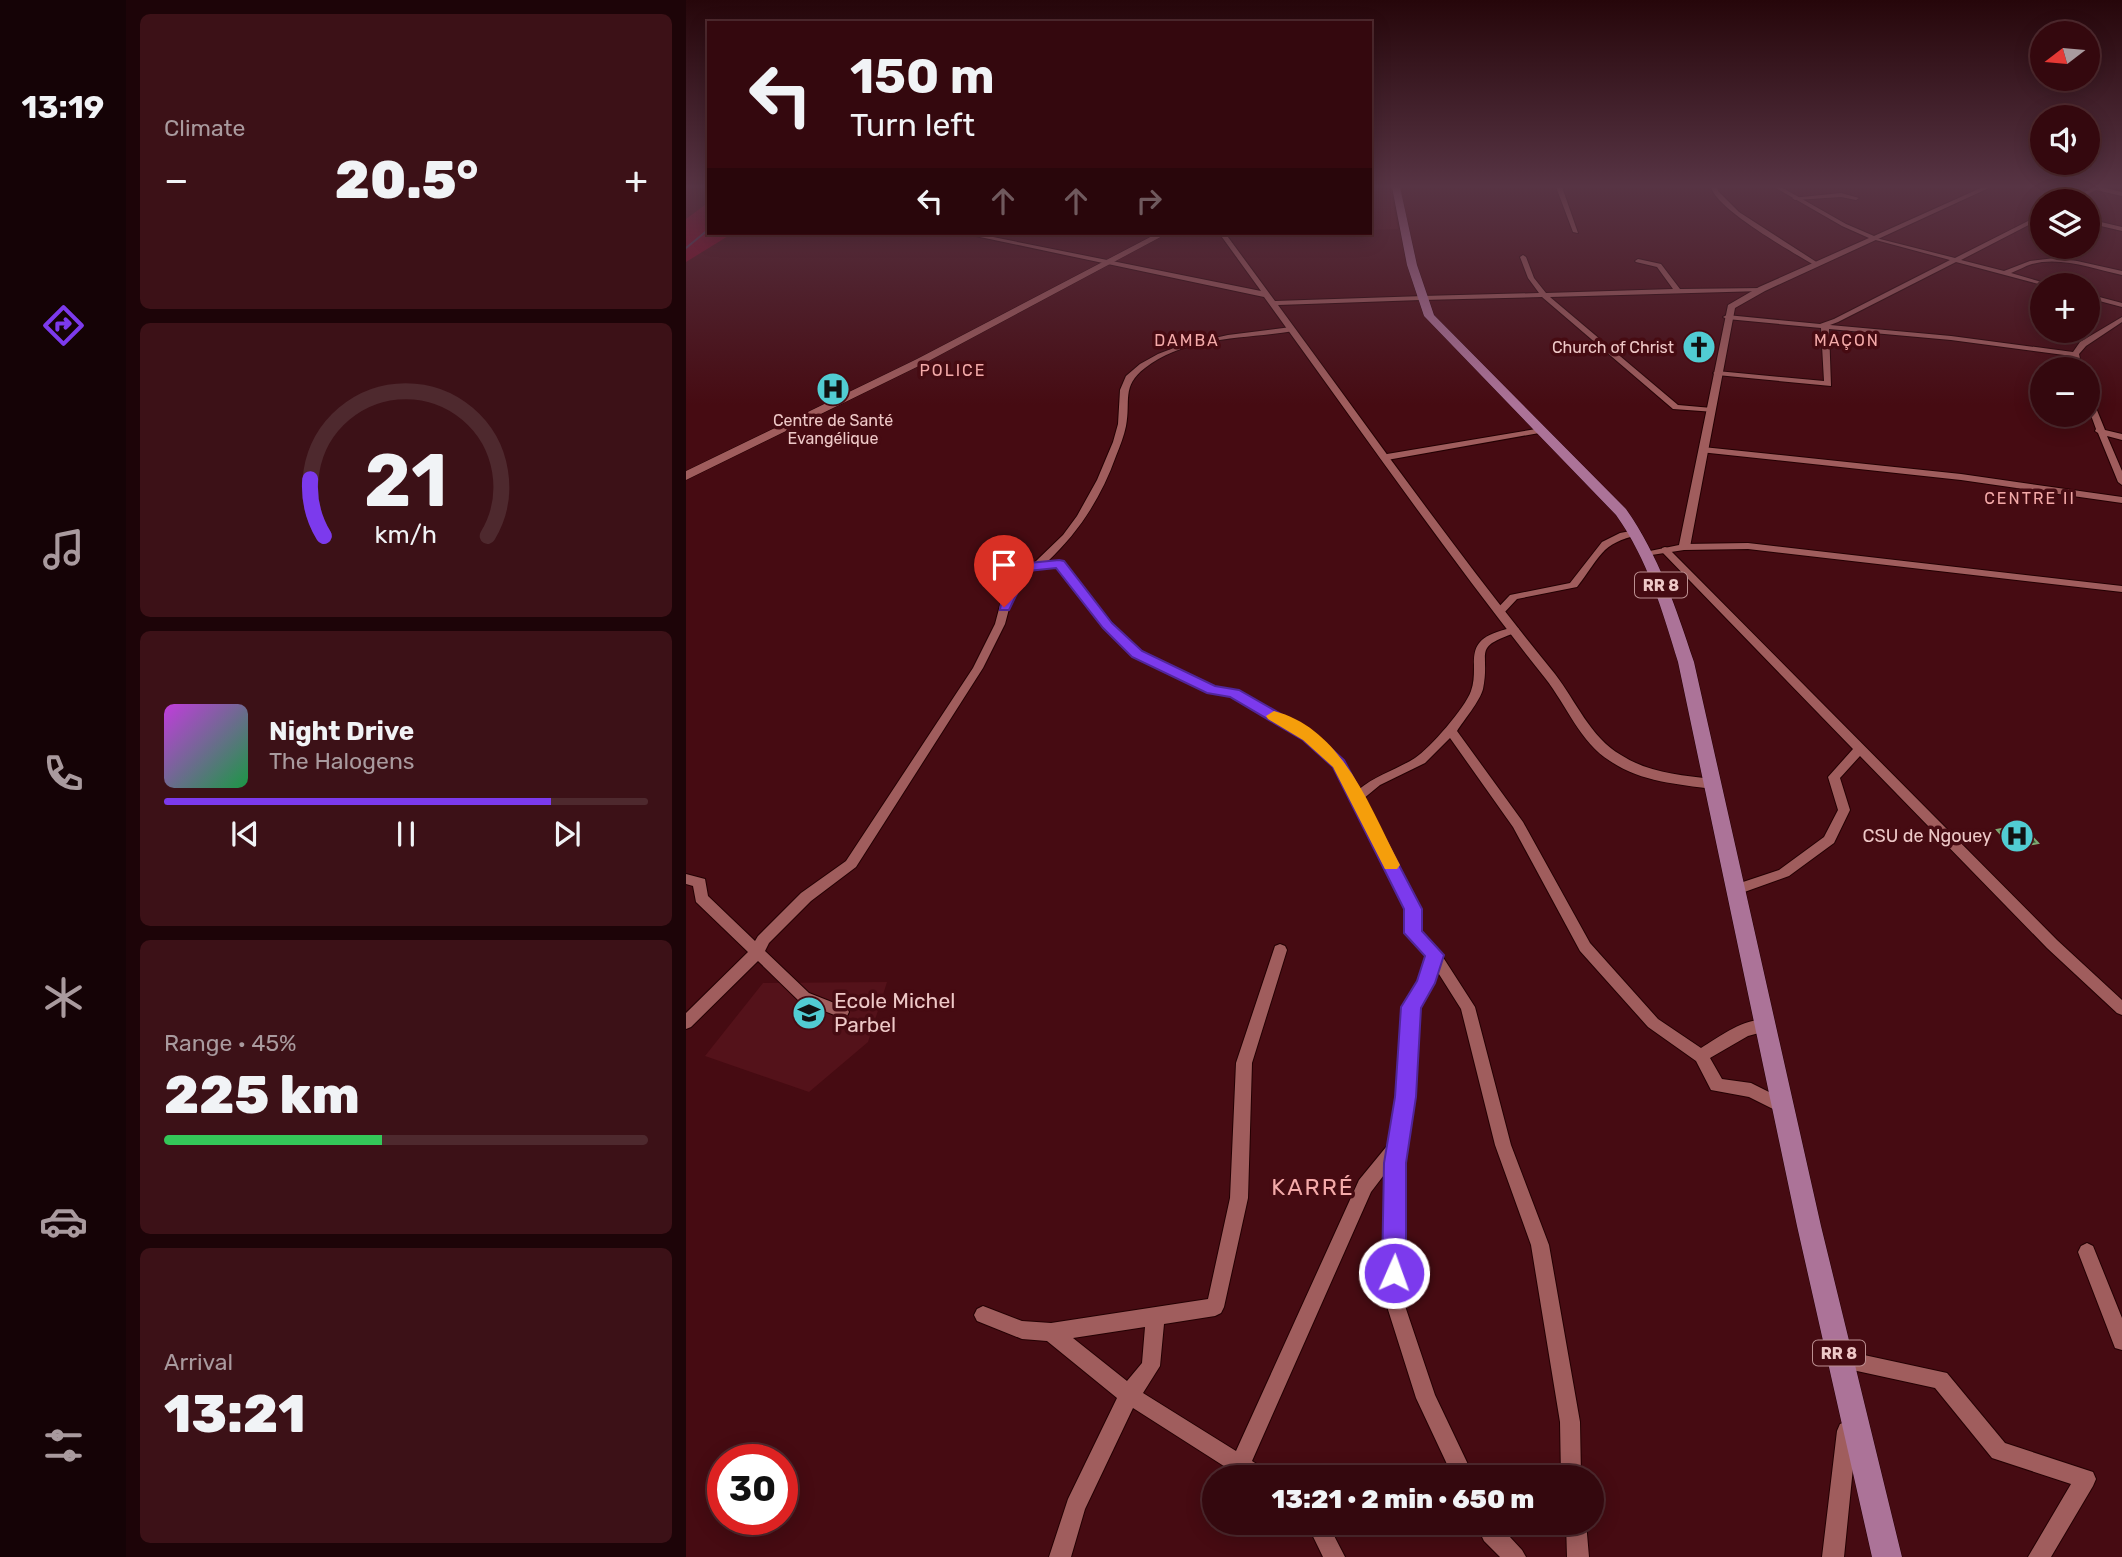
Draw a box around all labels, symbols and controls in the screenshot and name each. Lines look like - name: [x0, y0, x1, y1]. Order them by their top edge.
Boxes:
- north arrow: [2030, 21, 2100, 91]
- map controls: [2030, 21, 2100, 427]
- text: 150 m: [850, 47, 995, 105]
- icon: left: [735, 49, 826, 140]
- text: 13:19: [22, 88, 104, 126]
- button: sound: [2030, 105, 2100, 175]
- text: Turn left: [850, 106, 975, 144]
- text: Climate: [164, 114, 245, 142]
- text: 20.5°: [335, 149, 478, 211]
- text: −: [164, 157, 189, 203]
- text: +: [624, 157, 648, 203]
- icon: left: [911, 182, 949, 220]
- icon: ahead: [984, 182, 1022, 220]
- icon: ahead: [1057, 182, 1095, 220]
- icon: right: [1130, 182, 1168, 220]
- button: layers: [2030, 189, 2100, 259]
- button: +: [2030, 273, 2100, 343]
- icon: directions: [39, 301, 88, 350]
- church icon: Church of Christ: [1680, 328, 1718, 366]
- district label: DAMBA: [1154, 331, 1220, 350]
- district label: MAÇON: [1814, 331, 1880, 350]
- place label: Church of Christ: [1552, 338, 1674, 357]
- button: −: [2030, 357, 2100, 427]
- district label: POLICE: [920, 361, 986, 380]
- hospital icon: Centre de Santé Evangélique: [814, 370, 852, 408]
- place label: Centre de Santé Evangélique: [773, 411, 893, 448]
- text: 21: [364, 438, 448, 524]
- district label: CENTRE II: [1984, 489, 2076, 508]
- text: km/h: [375, 520, 437, 549]
- icon: music: [39, 525, 88, 574]
- pin: [974, 535, 1034, 607]
- icon: arrive: [985, 546, 1023, 584]
- road number: RR 8: [1635, 572, 1687, 598]
- text: Night Drive: [269, 716, 414, 747]
- text: The Halogens: [269, 747, 415, 775]
- icon: phone: [39, 749, 88, 798]
- icon: previous: [226, 815, 264, 853]
- icon: pause: [387, 815, 425, 853]
- icon: next: [548, 815, 586, 853]
- hospital icon: CSU de Ngouey: [1998, 817, 2036, 855]
- place label: CSU de Ngouey: [1862, 825, 1992, 847]
- icon: climate: [39, 973, 88, 1022]
- place label: Ecole Michel Parbel: [834, 988, 955, 1037]
- school or university icon: Ecole Michel Parbel: [790, 994, 828, 1032]
- text: Range · 45%: [164, 1029, 297, 1057]
- text: 225 km: [164, 1064, 360, 1126]
- district label: KARRÉ: [1271, 1173, 1355, 1201]
- icon: car: [39, 1197, 88, 1246]
- position arrow: [1357, 1236, 1431, 1310]
- road number: RR 8: [1813, 1340, 1865, 1366]
- text: Arrival: [164, 1348, 233, 1376]
- text: 13:21: [164, 1383, 306, 1445]
- icon: filters: [39, 1421, 88, 1470]
- speed limit sign: 30: [707, 1444, 798, 1535]
- text: 13:21 · 2 min · 650 m: [1272, 1484, 1534, 1515]

